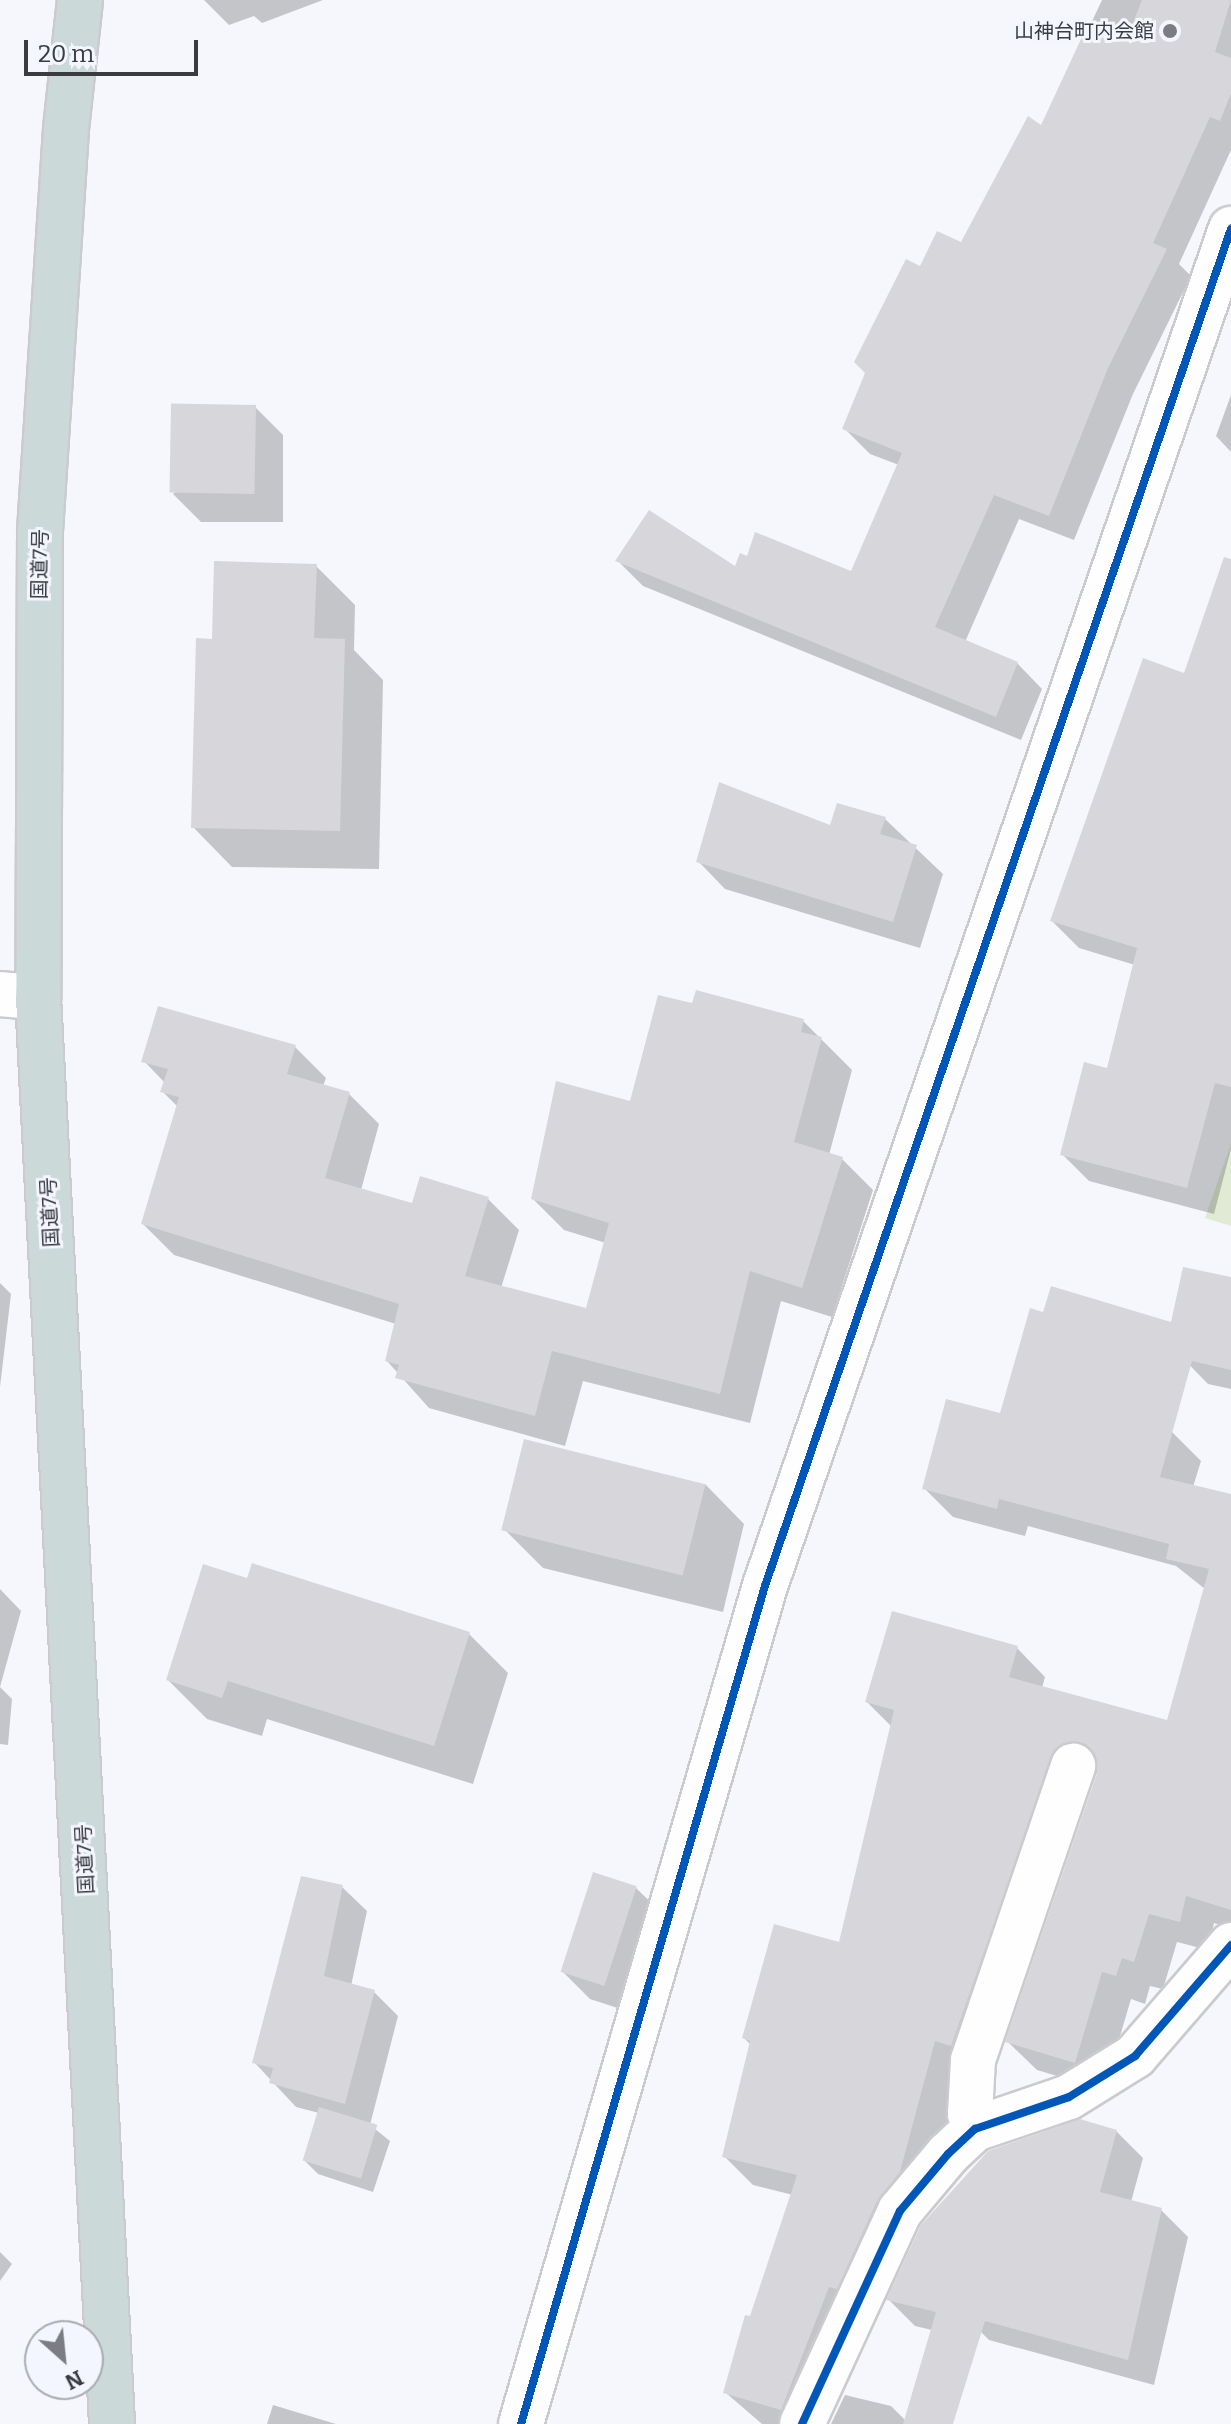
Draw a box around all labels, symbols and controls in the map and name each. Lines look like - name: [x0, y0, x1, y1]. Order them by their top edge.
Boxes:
- place label: 山神台町内会館: [1014, 19, 1154, 43]
- marker: 山神台町内会館: [1161, 22, 1179, 40]
- scale bar: [28, 24, 202, 74]
- text: 20 m: [38, 40, 94, 68]
- street label: 国道7号: [27, 529, 53, 599]
- street label: 国道7号: [36, 1176, 64, 1248]
- street label: 国道7号: [71, 1823, 99, 1895]
- north arrow: [24, 2320, 104, 2400]
- text: N: [61, 2364, 88, 2396]

